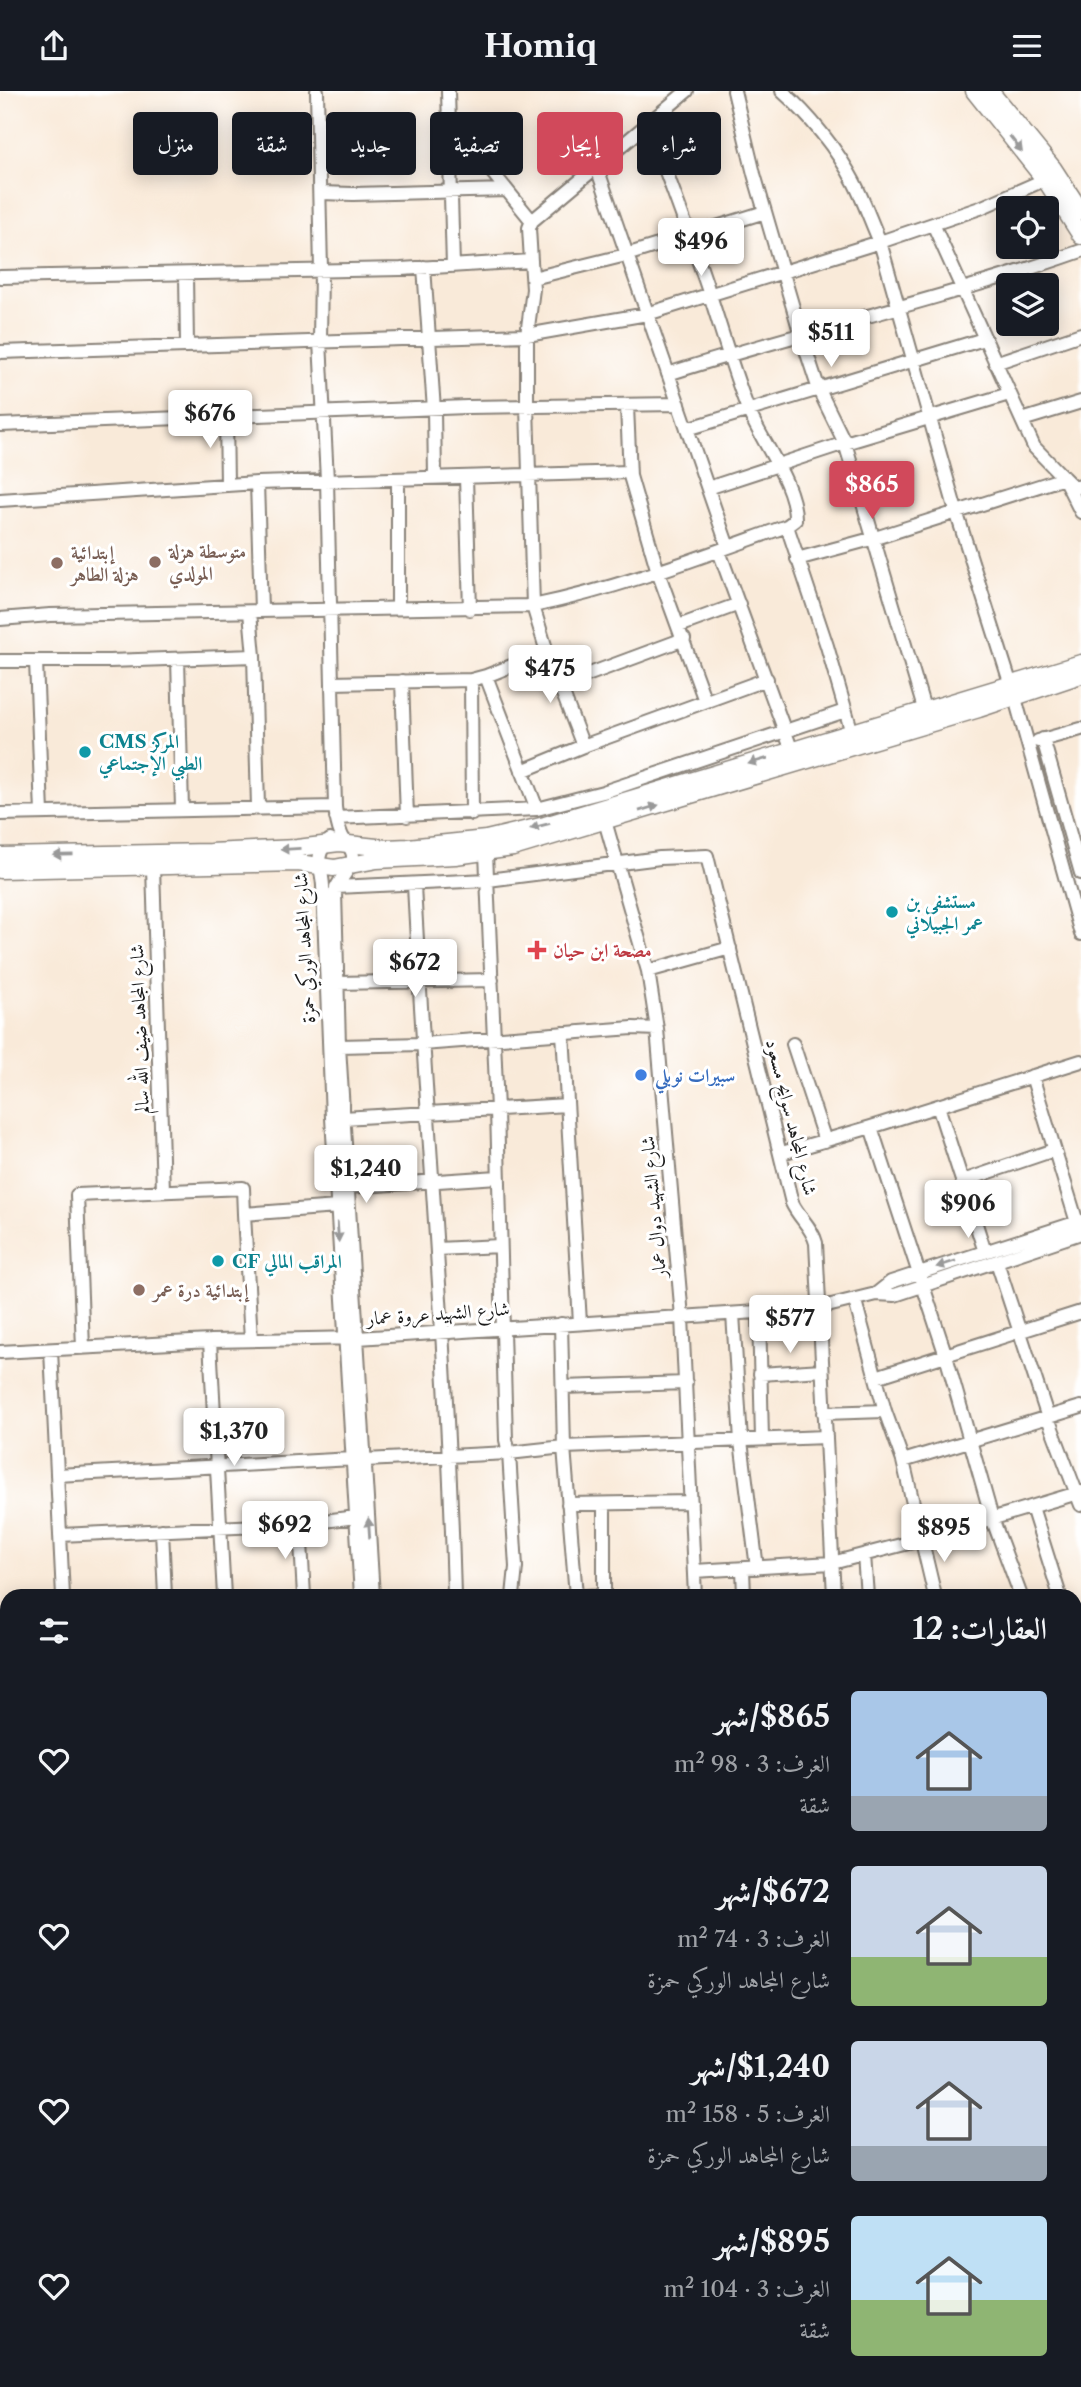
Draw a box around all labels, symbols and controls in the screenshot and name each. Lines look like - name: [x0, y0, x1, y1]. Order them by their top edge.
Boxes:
- text: Homiq: [484, 26, 597, 65]
- icon: share: [35, 27, 73, 65]
- icon: menu: [1008, 27, 1046, 65]
- chip: منزل: [133, 112, 218, 175]
- chip: شقة: [232, 112, 312, 175]
- chip: جديد: [326, 112, 416, 175]
- chip: تصفية: [430, 112, 523, 175]
- chip: إيجار: [537, 112, 623, 175]
- chip: شراء: [637, 112, 721, 175]
- one-way arrow: [1009, 135, 1024, 153]
- map controls: [996, 196, 1059, 336]
- button: locate: [996, 196, 1059, 259]
- pin: $496: [660, 219, 742, 278]
- text: $496: [674, 227, 728, 255]
- button: layers: [996, 273, 1059, 336]
- pin: $511: [790, 309, 872, 369]
- text: $511: [808, 318, 854, 346]
- pin: $676: [169, 391, 251, 450]
- text: $676: [184, 399, 236, 427]
- pin: $865: [831, 461, 913, 521]
- text: $865: [845, 470, 899, 498]
- place label: متوسطة هزلة المولدي: [168, 540, 246, 589]
- place label: إبتدائية هزلة الطاهر: [69, 541, 139, 587]
- marker: متوسطة هزلة المولدي: [147, 554, 163, 570]
- marker: إبتدائية هزلة الطاهر: [49, 555, 65, 571]
- pin: $475: [509, 645, 591, 705]
- text: $475: [525, 654, 575, 682]
- place label: CMS المركز الطبي الإجتماعي: [98, 730, 202, 781]
- marker: CMS المركز الطبي الإجتماعي: [77, 744, 93, 760]
- one-way arrow: [747, 757, 768, 767]
- one-way arrow: [638, 803, 659, 813]
- one-way arrow: [529, 821, 551, 832]
- one-way arrow: [279, 843, 301, 854]
- one-way arrow: [52, 849, 74, 861]
- street label: شارع المجاهد الوركي حمزة: [289, 872, 324, 1024]
- place label: مستشفى بن عمر الجبيلاني: [905, 890, 983, 939]
- marker: مستشفى بن عمر الجبيلاني: [884, 904, 900, 920]
- pin: $672: [374, 939, 456, 999]
- place label: مصحة ابن حيان: [553, 939, 652, 962]
- marker: مصحة ابن حيان: [527, 940, 547, 960]
- street label: شارع المجاهد ضيف الله سالم: [122, 943, 159, 1114]
- text: $672: [389, 948, 441, 976]
- street label: شارع المجاهد سوايح مسعود: [756, 1037, 822, 1199]
- place label: سبيرات نوبلي: [654, 1064, 735, 1094]
- marker: سبيرات نوبلي: [633, 1067, 649, 1083]
- street label: شارع الشهيد دوال عمار: [636, 1135, 675, 1281]
- pin: $1,240: [309, 1145, 423, 1205]
- text: $1,240: [330, 1154, 402, 1182]
- pin: $906: [927, 1181, 1009, 1240]
- text: $906: [941, 1189, 995, 1217]
- one-way arrow: [333, 1221, 344, 1243]
- place label: CF المراقب المالي: [232, 1250, 342, 1277]
- marker: CF المراقب المالي: [210, 1253, 226, 1269]
- one-way arrow: [935, 1260, 956, 1270]
- place label: إبتدائية درة عمر: [151, 1279, 250, 1303]
- marker: إبتدائية درة عمر: [131, 1282, 147, 1298]
- pin: $577: [749, 1295, 831, 1355]
- street label: شارع الشهيد عروة عمار: [364, 1297, 511, 1334]
- text: $577: [765, 1304, 815, 1332]
- pin: $1,370: [177, 1409, 291, 1468]
- text: $1,370: [199, 1417, 269, 1445]
- pin: $692: [244, 1501, 326, 1561]
- pin: $895: [903, 1505, 985, 1564]
- text: $692: [258, 1510, 312, 1538]
- text: $895: [917, 1513, 971, 1541]
- one-way arrow: [364, 1517, 375, 1539]
- text: العقارات: 12: [912, 1610, 1047, 1647]
- icon: filters: [35, 1612, 73, 1650]
- text: $865/شهر: [715, 1698, 830, 1735]
- icon: home: [907, 1719, 991, 1803]
- icon: heart: [35, 1742, 73, 1780]
- text: الغرف: 3 · 98 m²: [674, 1750, 830, 1778]
- text: شقة: [800, 1791, 830, 1819]
- text: $672/شهر: [717, 1873, 830, 1910]
- icon: home: [907, 1894, 991, 1978]
- icon: heart: [35, 1917, 73, 1955]
- text: الغرف: 3 · 74 m²: [677, 1925, 830, 1953]
- text: شارع المجاهد الوركي حمزة: [647, 1966, 830, 1994]
- text: $1,240/شهر: [691, 2048, 830, 2085]
- icon: home: [907, 2069, 991, 2153]
- icon: heart: [35, 2092, 73, 2130]
- text: الغرف: 5 · 158 m²: [665, 2100, 830, 2128]
- text: شارع المجاهد الوركي حمزة: [647, 2141, 830, 2169]
- text: $895/شهر: [715, 2223, 830, 2260]
- icon: home: [907, 2244, 991, 2328]
- icon: heart: [35, 2267, 73, 2305]
- text: الغرف: 3 · 104 m²: [664, 2275, 830, 2303]
- text: شقة: [800, 2316, 830, 2344]

